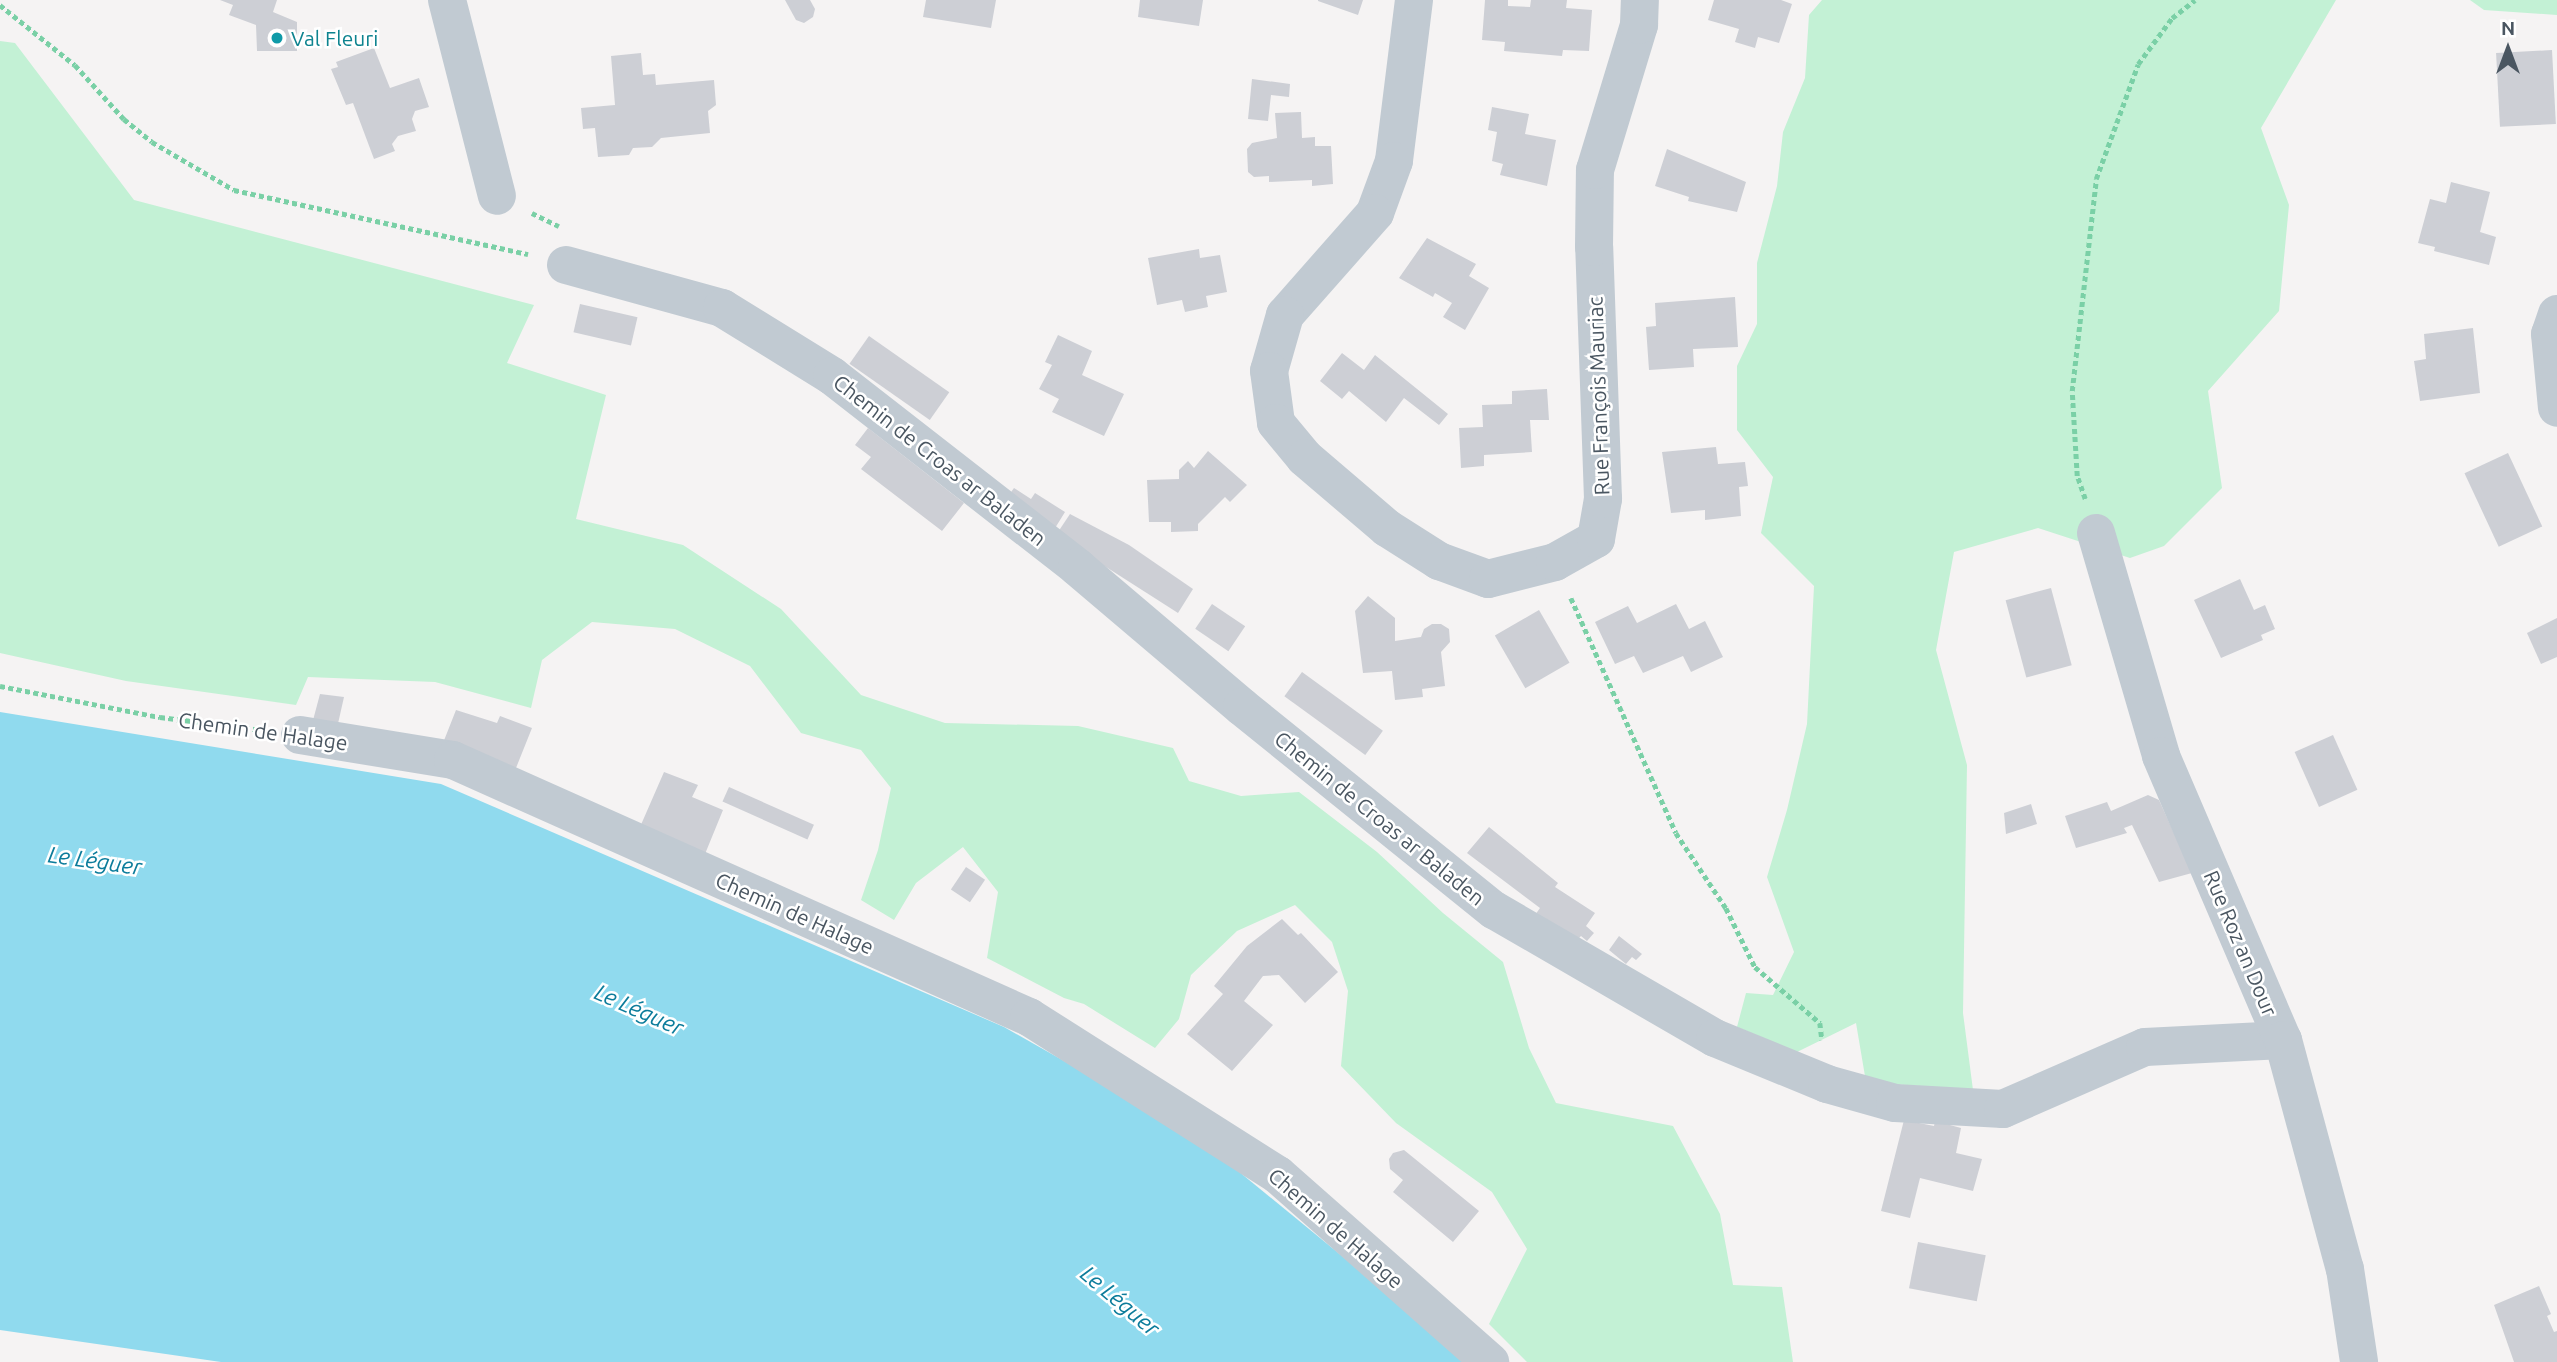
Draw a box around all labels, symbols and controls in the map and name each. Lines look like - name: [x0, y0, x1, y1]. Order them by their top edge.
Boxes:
- north arrow: [2473, 14, 2543, 84]
- text: N: [2501, 17, 2515, 39]
- place label: Val Fleuri: [291, 25, 378, 51]
- marker: Val Fleuri: [269, 30, 285, 46]
- street label: Rue François Mauriac: [1582, 296, 1614, 496]
- street label: Chemin de Croas ar Baladen: [829, 369, 1051, 551]
- street label: Chemin de Halage: [177, 707, 349, 755]
- street label: Chemin de Croas ar Baladen: [1270, 725, 1490, 911]
- water label: Le Léguer: [46, 841, 144, 881]
- street label: Rue Roz an Dour: [2199, 866, 2283, 1020]
- street label: Chemin de Halage: [712, 867, 878, 959]
- water label: Le Léguer: [590, 978, 688, 1042]
- street label: Chemin de Halage: [1263, 1163, 1409, 1293]
- water label: Le Léguer: [1075, 1260, 1165, 1342]

